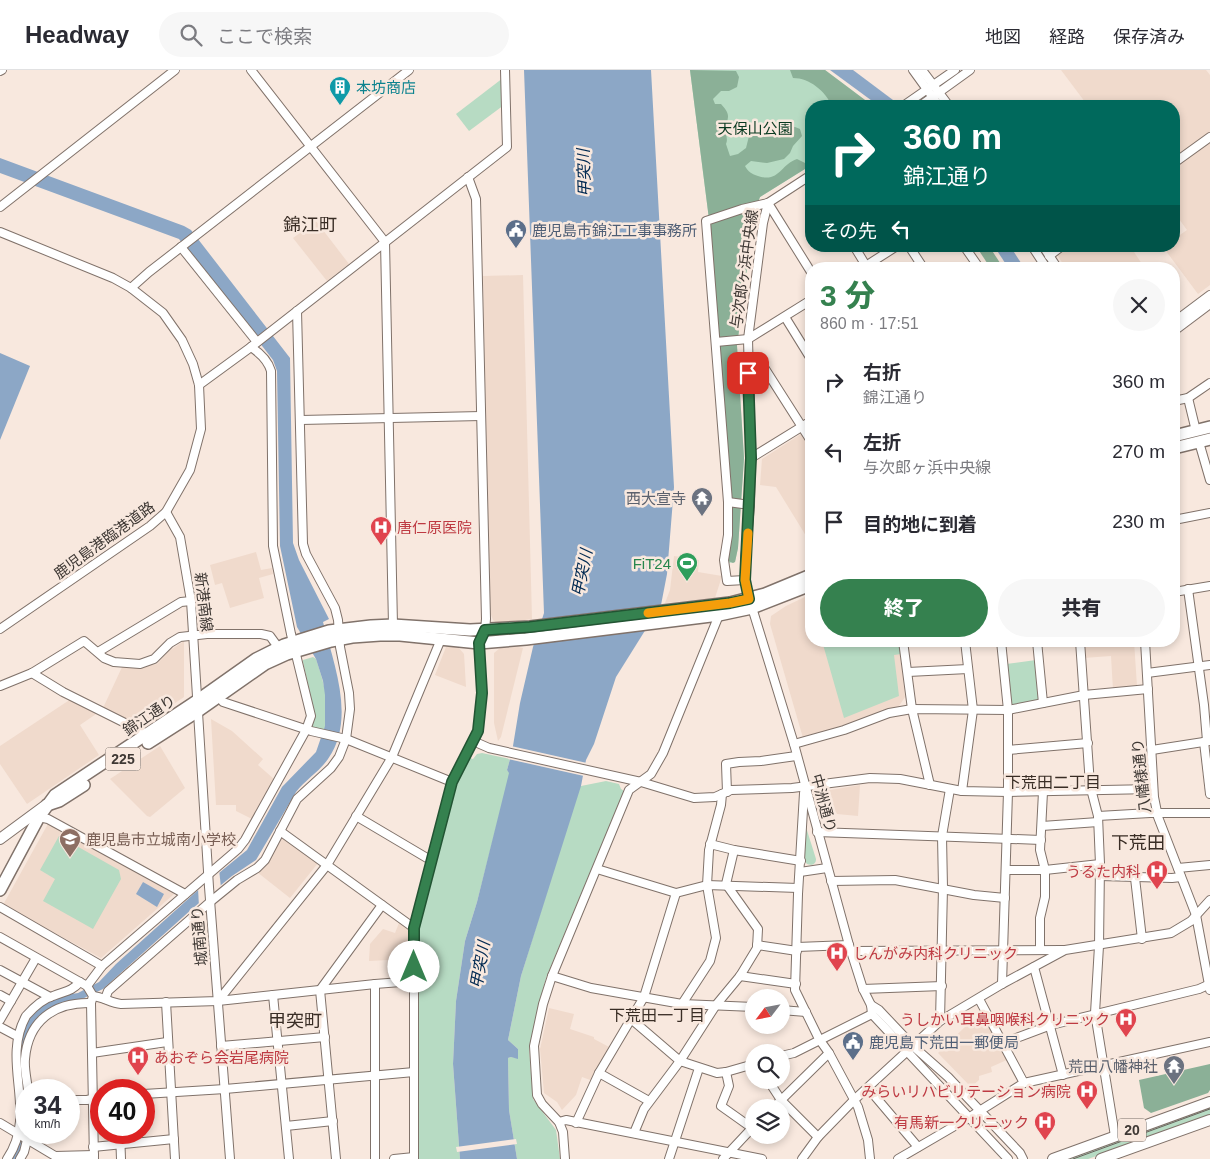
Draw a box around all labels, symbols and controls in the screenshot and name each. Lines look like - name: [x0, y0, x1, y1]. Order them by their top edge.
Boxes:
- search box: [159, 12, 509, 57]
- text: Headway: [25, 21, 129, 48]
- icon: search: [177, 21, 205, 49]
- text: ここで検索: [217, 26, 312, 47]
- text: 地図: [985, 27, 1021, 47]
- text: 経路: [1049, 27, 1085, 47]
- text: 保存済み: [1113, 27, 1185, 47]
- building icon: 本坊商店: [328, 75, 352, 106]
- place label: 本坊商店: [356, 79, 416, 96]
- text: 360 m: [903, 117, 1002, 156]
- park label: 天保山公園: [717, 120, 793, 137]
- icon: right: [820, 120, 885, 185]
- water label: 甲突川: [575, 147, 593, 197]
- text: 錦江通り: [903, 164, 991, 189]
- street label: 与次郎ヶ浜中央線: [727, 208, 761, 330]
- district label: 錦江町: [283, 215, 337, 235]
- icon: left: [887, 215, 915, 243]
- public building icon: 鹿児島市錦江工事事務所: [504, 218, 528, 249]
- text: その先: [820, 221, 877, 242]
- place label: 鹿児島市錦江工事事務所: [532, 222, 697, 239]
- text: 3 分: [820, 279, 875, 312]
- button: close: [1113, 279, 1165, 331]
- text: 860 m · 17:51: [820, 315, 919, 332]
- pin: [727, 352, 769, 394]
- icon: arrive: [734, 359, 762, 387]
- text: 右折: [863, 362, 901, 383]
- icon: right: [820, 368, 848, 396]
- text: 360 m: [1112, 371, 1165, 392]
- text: 錦江通り: [863, 389, 927, 406]
- text: 左折: [863, 432, 901, 453]
- icon: left: [820, 438, 848, 466]
- text: 270 m: [1112, 441, 1165, 462]
- text: 与次郎ヶ浜中央線: [863, 459, 991, 476]
- temple icon: 西大宣寺: [690, 486, 714, 517]
- place label: 西大宣寺: [626, 490, 686, 507]
- street label: 鹿児島港臨港道路: [50, 498, 158, 582]
- icon: arrive: [820, 508, 848, 536]
- text: 230 m: [1112, 511, 1165, 532]
- text: 目的地に到着: [863, 514, 977, 535]
- hospital icon: 唐仁原医院: [369, 515, 393, 546]
- place label: 唐仁原医院: [397, 519, 472, 536]
- water label: 甲突川: [569, 546, 595, 598]
- sports icon: FiT24: [675, 551, 699, 582]
- place label: FiT24: [633, 555, 671, 572]
- street label: 新港南線: [192, 571, 216, 633]
- button: 終了: [820, 579, 988, 637]
- button: 共有: [998, 579, 1165, 637]
- street label: 錦江通り: [119, 691, 179, 739]
- street label: 八幡様通り: [1129, 738, 1153, 814]
- road number: 225: [106, 748, 140, 771]
- street label: 中洲通り: [808, 772, 840, 834]
- district label: 下荒田二丁目: [1005, 774, 1101, 791]
- school or university icon: 鹿児島市立城南小学校: [58, 827, 82, 858]
- place label: 鹿児島市立城南小学校: [86, 831, 236, 848]
- district label: 下荒田: [1111, 833, 1165, 853]
- hospital icon: うるた内科: [1145, 859, 1169, 890]
- place label: うるた内科: [1066, 863, 1141, 880]
- street label: 城南通り: [188, 905, 210, 967]
- water label: 甲突川: [467, 938, 493, 990]
- position arrow: [387, 940, 439, 992]
- hospital icon: しんがみ内科クリニック: [825, 941, 849, 972]
- place label: しんがみ内科クリニック: [853, 945, 1018, 962]
- north arrow: [745, 989, 790, 1034]
- map controls: [745, 989, 790, 1144]
- district label: 下荒田一丁目: [609, 1007, 705, 1024]
- hospital icon: うしかい耳鼻咽喉科クリニック: [1114, 1007, 1138, 1038]
- district label: 甲突町: [268, 1011, 322, 1031]
- place label: うしかい耳鼻咽喉科クリニック: [900, 1011, 1110, 1028]
- public building icon: 鹿児島下荒田一郵便局: [841, 1030, 865, 1061]
- place label: 鹿児島下荒田一郵便局: [869, 1034, 1019, 1051]
- button: search: [745, 1044, 790, 1089]
- hospital icon: あおぞら会岩尾病院: [126, 1045, 150, 1076]
- place label: あおぞら会岩尾病院: [154, 1049, 289, 1066]
- temple icon: 荒田八幡神社: [1162, 1054, 1186, 1085]
- place label: 荒田八幡神社: [1068, 1058, 1158, 1075]
- speed limit sign: 40: [90, 1079, 155, 1144]
- hospital icon: みらいリハビリテーション病院: [1075, 1079, 1099, 1110]
- place label: みらいリハビリテーション病院: [861, 1083, 1071, 1100]
- text: 34: [34, 1091, 61, 1119]
- button: layers: [745, 1099, 790, 1144]
- hospital icon: 有馬新一クリニック: [1033, 1110, 1057, 1141]
- place label: 有馬新一クリニック: [894, 1114, 1029, 1131]
- text: km/h: [34, 1117, 61, 1131]
- road number: 20: [1118, 1118, 1146, 1142]

